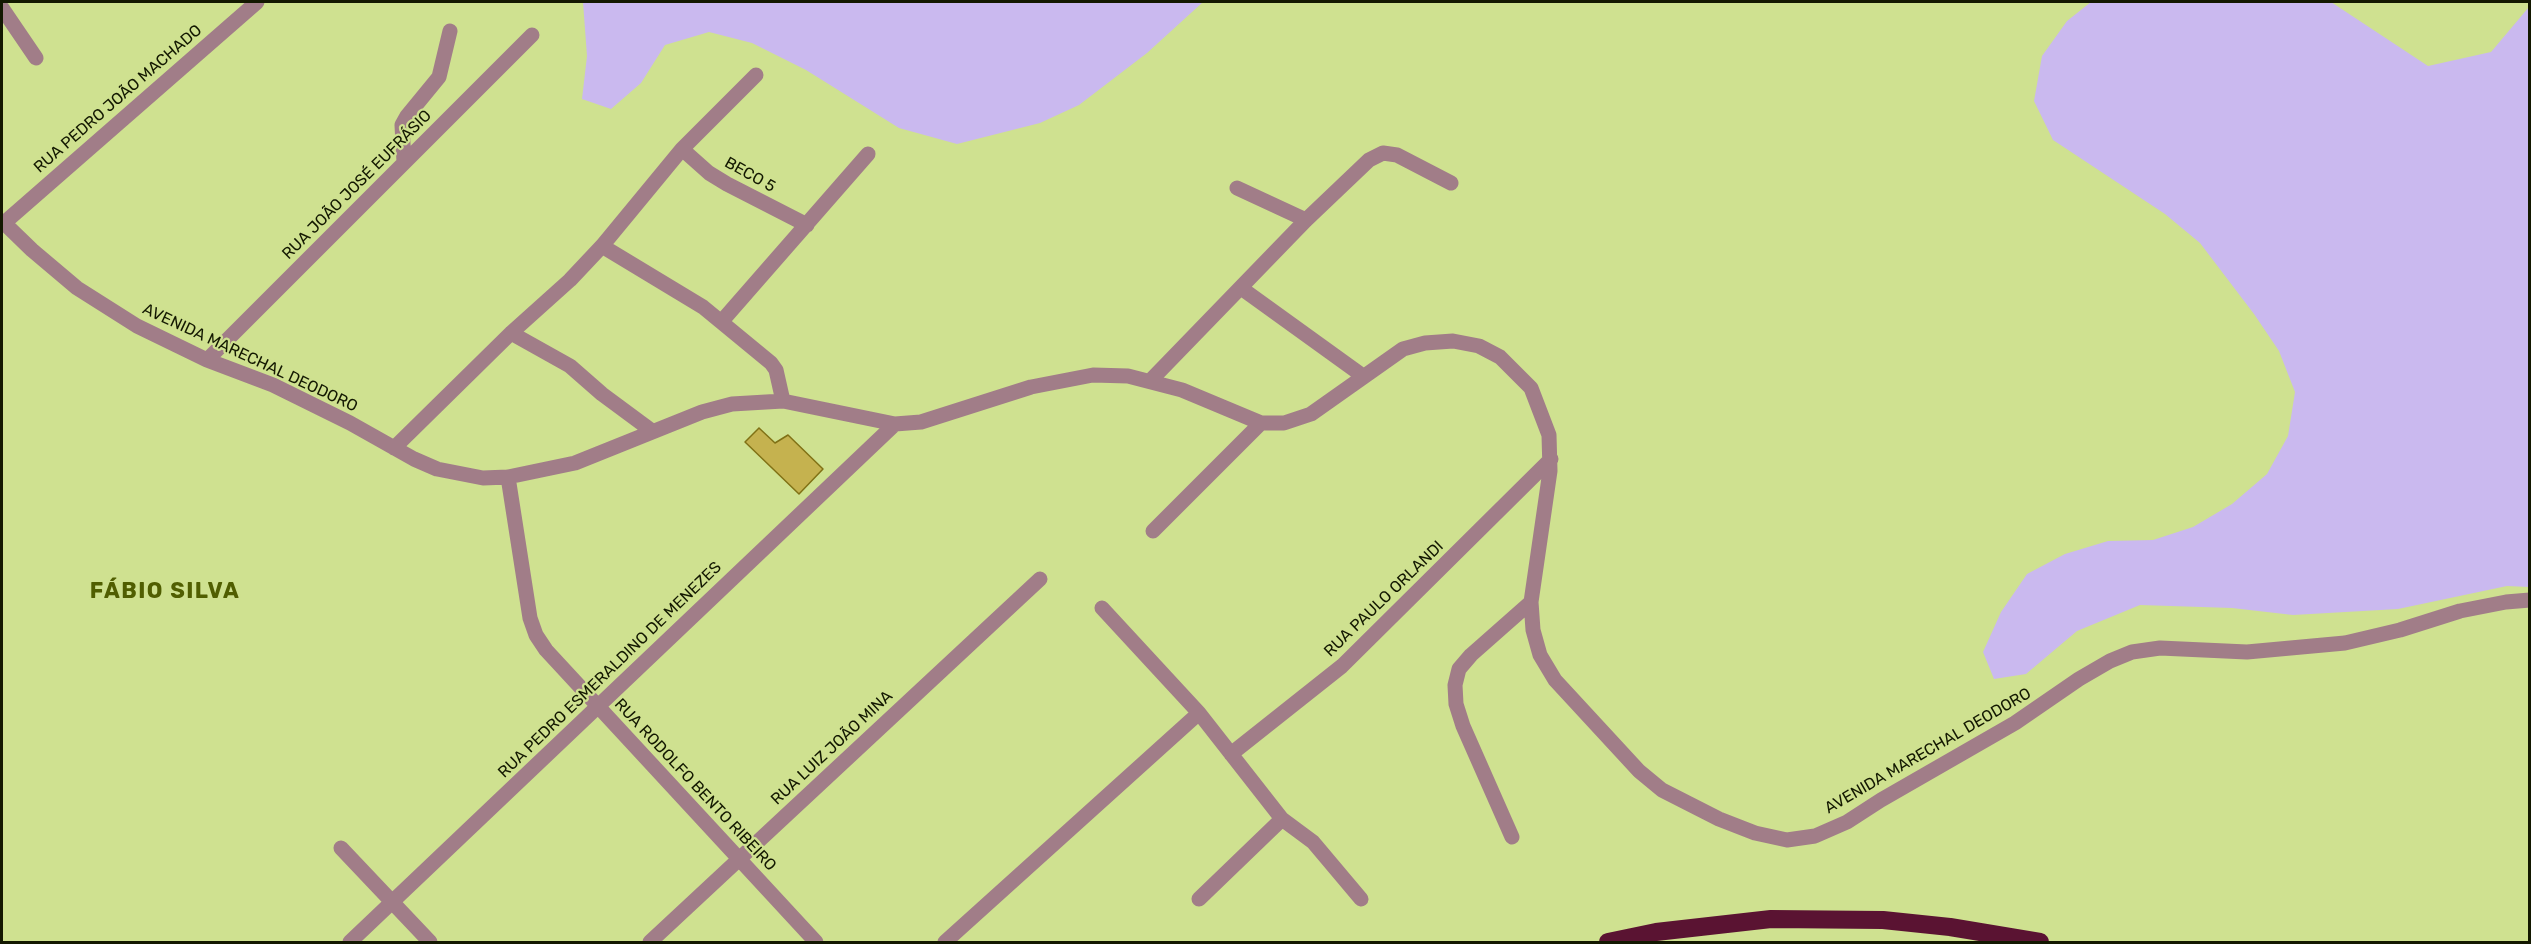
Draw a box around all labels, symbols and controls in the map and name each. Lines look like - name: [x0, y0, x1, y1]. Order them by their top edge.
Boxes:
- street label: RUA PEDRO JOÃO MACHADO: [30, 21, 206, 177]
- street label: RUA JOÃO JOSÉ EUFRÁSIO: [278, 106, 436, 264]
- street label: BECO 5: [721, 153, 779, 197]
- street label: AVENIDA MARECHAL DEODORO: [140, 300, 360, 416]
- street label: RUA PAULO ORLANDI: [1320, 537, 1448, 661]
- street label: RUA PEDRO ESMERALDINO DE MENEZES: [494, 558, 726, 782]
- district label: FÁBIO SILVA: [90, 579, 240, 605]
- street label: AVENIDA MARECHAL DEODORO: [1821, 684, 2035, 818]
- street label: RUA LUIZ JOÃO MINA: [767, 687, 897, 809]
- street label: RUA RODOLFO BENTO RIBEIRO: [610, 695, 780, 875]

